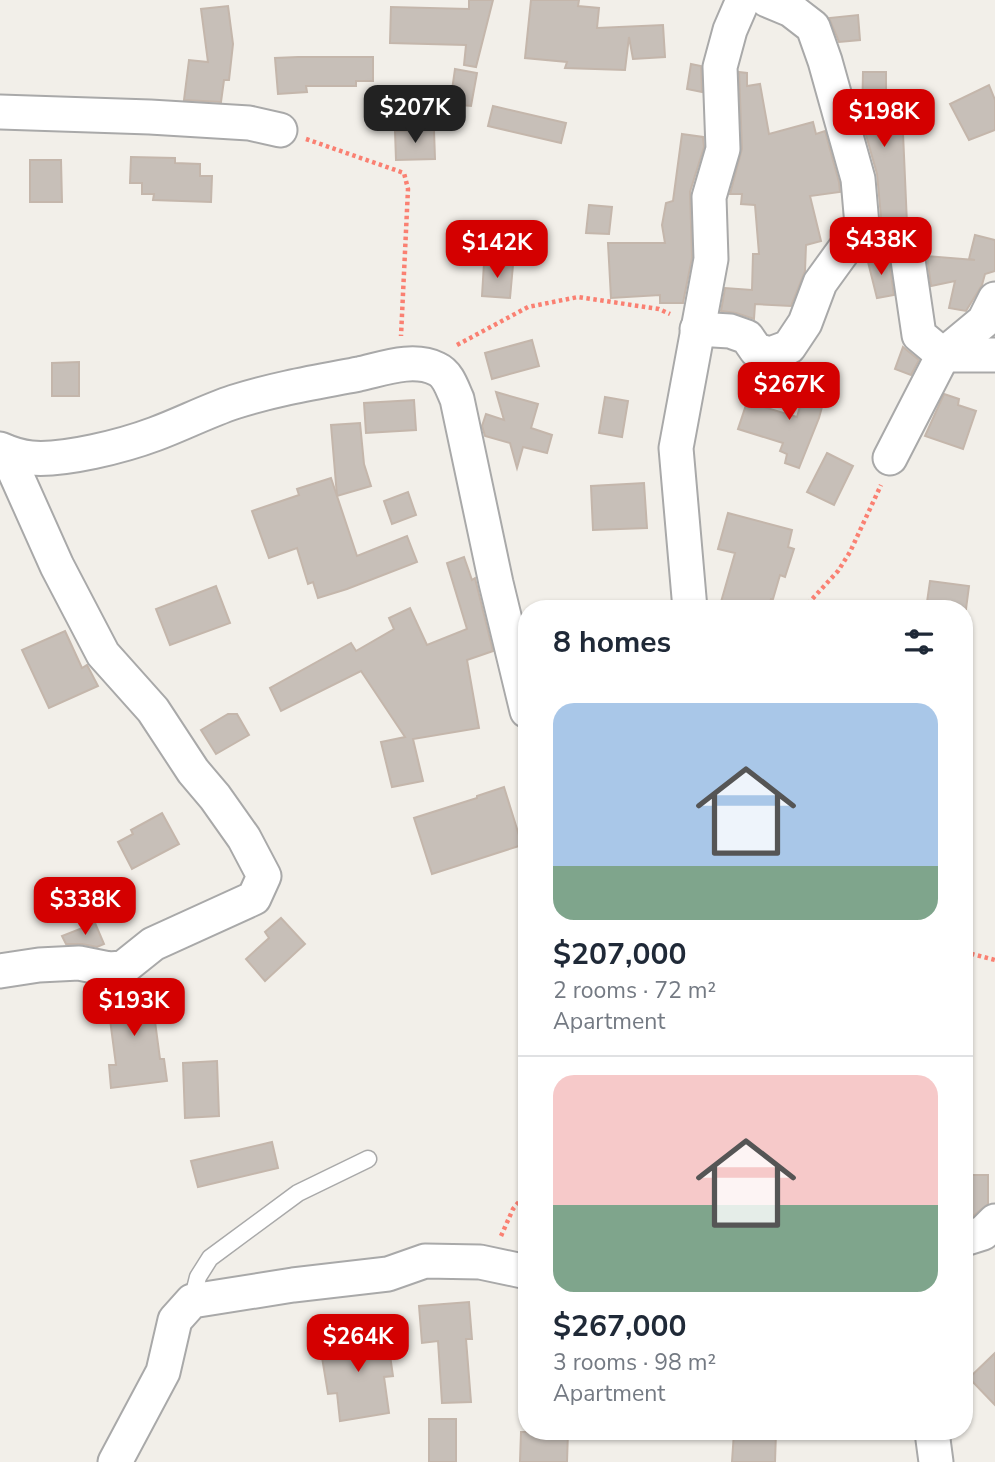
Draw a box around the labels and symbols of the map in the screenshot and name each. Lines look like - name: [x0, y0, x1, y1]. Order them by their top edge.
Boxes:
- pin: $207K: [366, 86, 464, 145]
- pin: $198K: [835, 90, 933, 149]
- pin: $438K: [832, 218, 930, 277]
- pin: $142K: [448, 220, 546, 280]
- pin: $267K: [740, 362, 838, 422]
- pin: $338K: [36, 878, 134, 937]
- pin: $193K: [85, 978, 183, 1038]
- pin: $264K: [309, 1314, 407, 1374]

